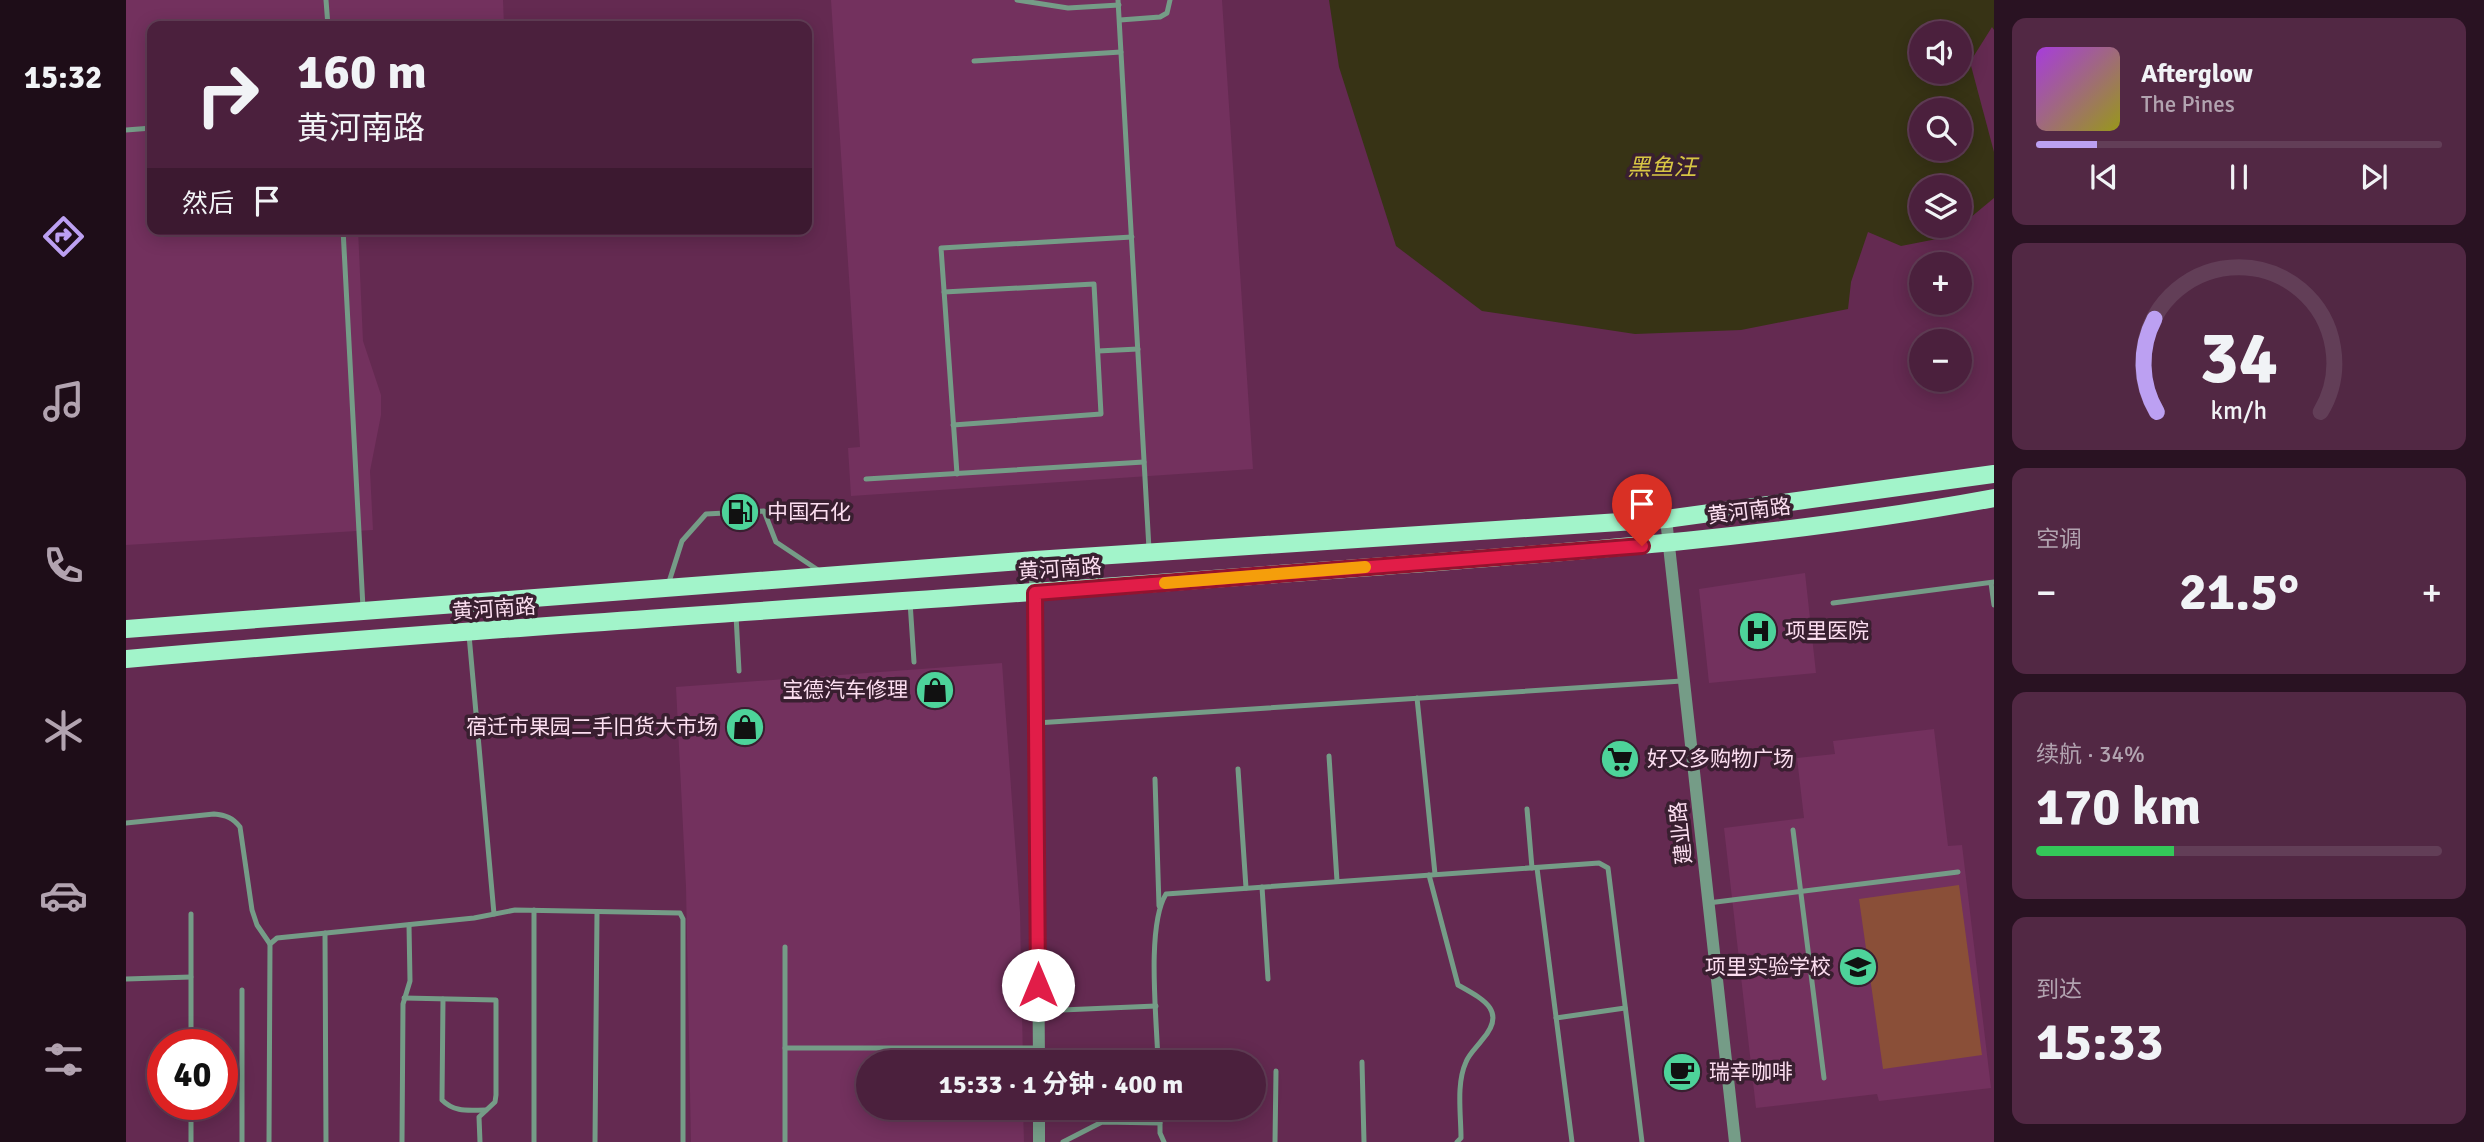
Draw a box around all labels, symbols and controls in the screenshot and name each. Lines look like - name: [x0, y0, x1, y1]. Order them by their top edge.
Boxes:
- map controls: [1909, 21, 1972, 392]
- button: sound: [1909, 21, 1972, 84]
- text: 160 m: [297, 42, 427, 102]
- icon: right: [182, 49, 273, 140]
- text: 15:32: [24, 58, 102, 97]
- text: Afterglow: [2141, 58, 2253, 90]
- text: The Pines: [2141, 90, 2235, 119]
- button: search: [1909, 98, 1972, 161]
- text: 黄河南路: [297, 109, 425, 148]
- water label: 黑鱼汪: [1628, 153, 1700, 182]
- icon: previous: [2085, 158, 2123, 196]
- icon: pause: [2220, 158, 2258, 196]
- icon: next: [2355, 158, 2393, 196]
- button: layers: [1909, 175, 1972, 238]
- icon: arrive: [248, 182, 286, 220]
- text: 然后: [182, 188, 234, 220]
- icon: directions: [39, 212, 88, 261]
- button: +: [1909, 252, 1972, 315]
- text: 34: [2200, 315, 2278, 404]
- button: −: [1909, 329, 1972, 392]
- icon: music: [39, 377, 88, 426]
- text: km/h: [2211, 395, 2267, 426]
- pin: [1612, 474, 1672, 546]
- icon: arrive: [1623, 485, 1661, 523]
- fuel station icon: 中国石化: [719, 491, 761, 533]
- street label: 黄河南路: [1706, 493, 1792, 529]
- place label: 中国石化: [767, 499, 851, 525]
- text: 空调: [2036, 525, 2082, 554]
- icon: phone: [39, 541, 88, 590]
- street label: 黄河南路: [1017, 553, 1103, 585]
- text: 21.5°: [2179, 560, 2299, 624]
- text: −: [2036, 569, 2057, 616]
- text: +: [2421, 569, 2442, 616]
- street label: 黄河南路: [451, 593, 537, 625]
- hospital icon: 项里医院: [1737, 610, 1779, 652]
- place label: 项里医院: [1785, 618, 1869, 644]
- shop icon: 宝德汽车修理: [914, 669, 956, 711]
- place label: 宝德汽车修理: [782, 677, 908, 703]
- icon: climate: [39, 706, 88, 755]
- shop icon: 宿迁市果园二手旧货大市场: [724, 706, 766, 748]
- place label: 宿迁市果园二手旧货大市场: [466, 714, 718, 740]
- supermarket icon: 好又多购物广场: [1599, 738, 1641, 780]
- text: 续航 · 34%: [2036, 740, 2145, 769]
- place label: 好又多购物广场: [1647, 746, 1794, 772]
- text: 170 km: [2036, 775, 2201, 839]
- street label: 建业路: [1665, 800, 1697, 866]
- icon: car: [39, 871, 88, 920]
- school or university icon: 项里实验学校: [1837, 946, 1879, 988]
- position arrow: [1001, 948, 1075, 1022]
- place label: 项里实验学校: [1705, 954, 1831, 980]
- text: 到达: [2036, 975, 2082, 1004]
- text: 15:33: [2036, 1010, 2164, 1074]
- speed limit sign: 40: [147, 1029, 238, 1120]
- icon: filters: [39, 1035, 88, 1084]
- cafe icon: 瑞幸咖啡: [1661, 1051, 1703, 1093]
- place label: 瑞幸咖啡: [1709, 1059, 1793, 1085]
- text: 15:33 · 1 分钟 · 400 m: [939, 1069, 1183, 1101]

